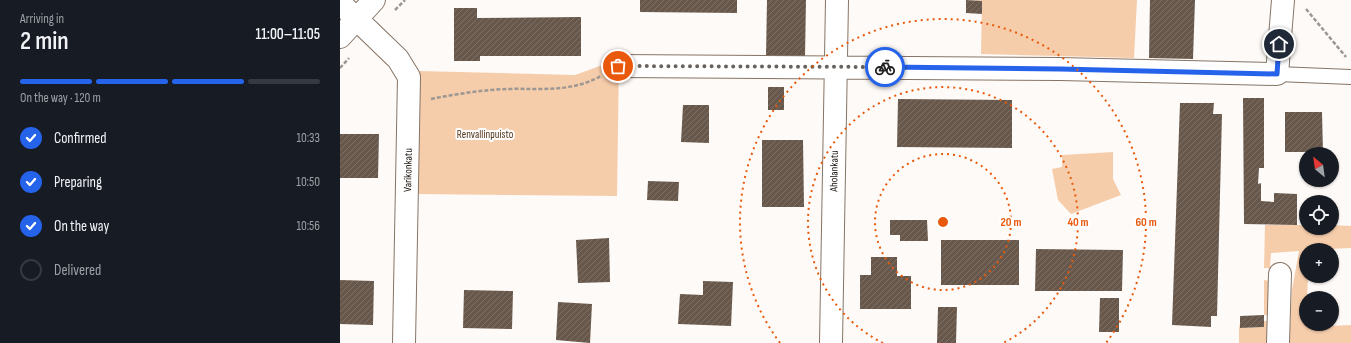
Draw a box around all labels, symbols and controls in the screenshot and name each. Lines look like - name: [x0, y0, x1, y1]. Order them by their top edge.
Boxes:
- text: Arriving in: [20, 11, 64, 27]
- text: 11:00–11:05: [256, 25, 320, 44]
- text: 2 min: [20, 26, 69, 57]
- pin: [1262, 27, 1296, 61]
- icon: home: [1268, 33, 1290, 55]
- courier: [865, 47, 905, 87]
- pin: [601, 49, 635, 83]
- icon: bag: [607, 55, 629, 77]
- icon: bike: [874, 56, 896, 78]
- text: On the way · 120 m: [20, 90, 101, 106]
- icon: check: [20, 127, 42, 149]
- park label: Renvallinpuisto: [457, 128, 514, 141]
- text: Confirmed: [54, 129, 107, 148]
- text: 10:33: [296, 130, 320, 146]
- north arrow: [1299, 147, 1339, 187]
- map controls: [1299, 147, 1339, 331]
- street label: Varikonkatu: [401, 148, 415, 192]
- street label: Aholankatu: [827, 150, 841, 193]
- icon: check: [20, 171, 42, 193]
- text: Preparing: [54, 173, 102, 192]
- text: 10:50: [296, 174, 320, 190]
- button: locate: [1299, 195, 1339, 235]
- icon: check: [20, 215, 42, 237]
- centre of rings: [936, 215, 950, 229]
- text: 20 m: [1001, 215, 1021, 230]
- text: 40 m: [1067, 215, 1089, 230]
- text: 60 m: [1135, 215, 1157, 230]
- text: On the way: [54, 217, 109, 236]
- text: 10:56: [296, 218, 320, 234]
- button: +: [1299, 243, 1339, 283]
- text: Delivered: [54, 261, 101, 280]
- button: −: [1299, 291, 1339, 331]

